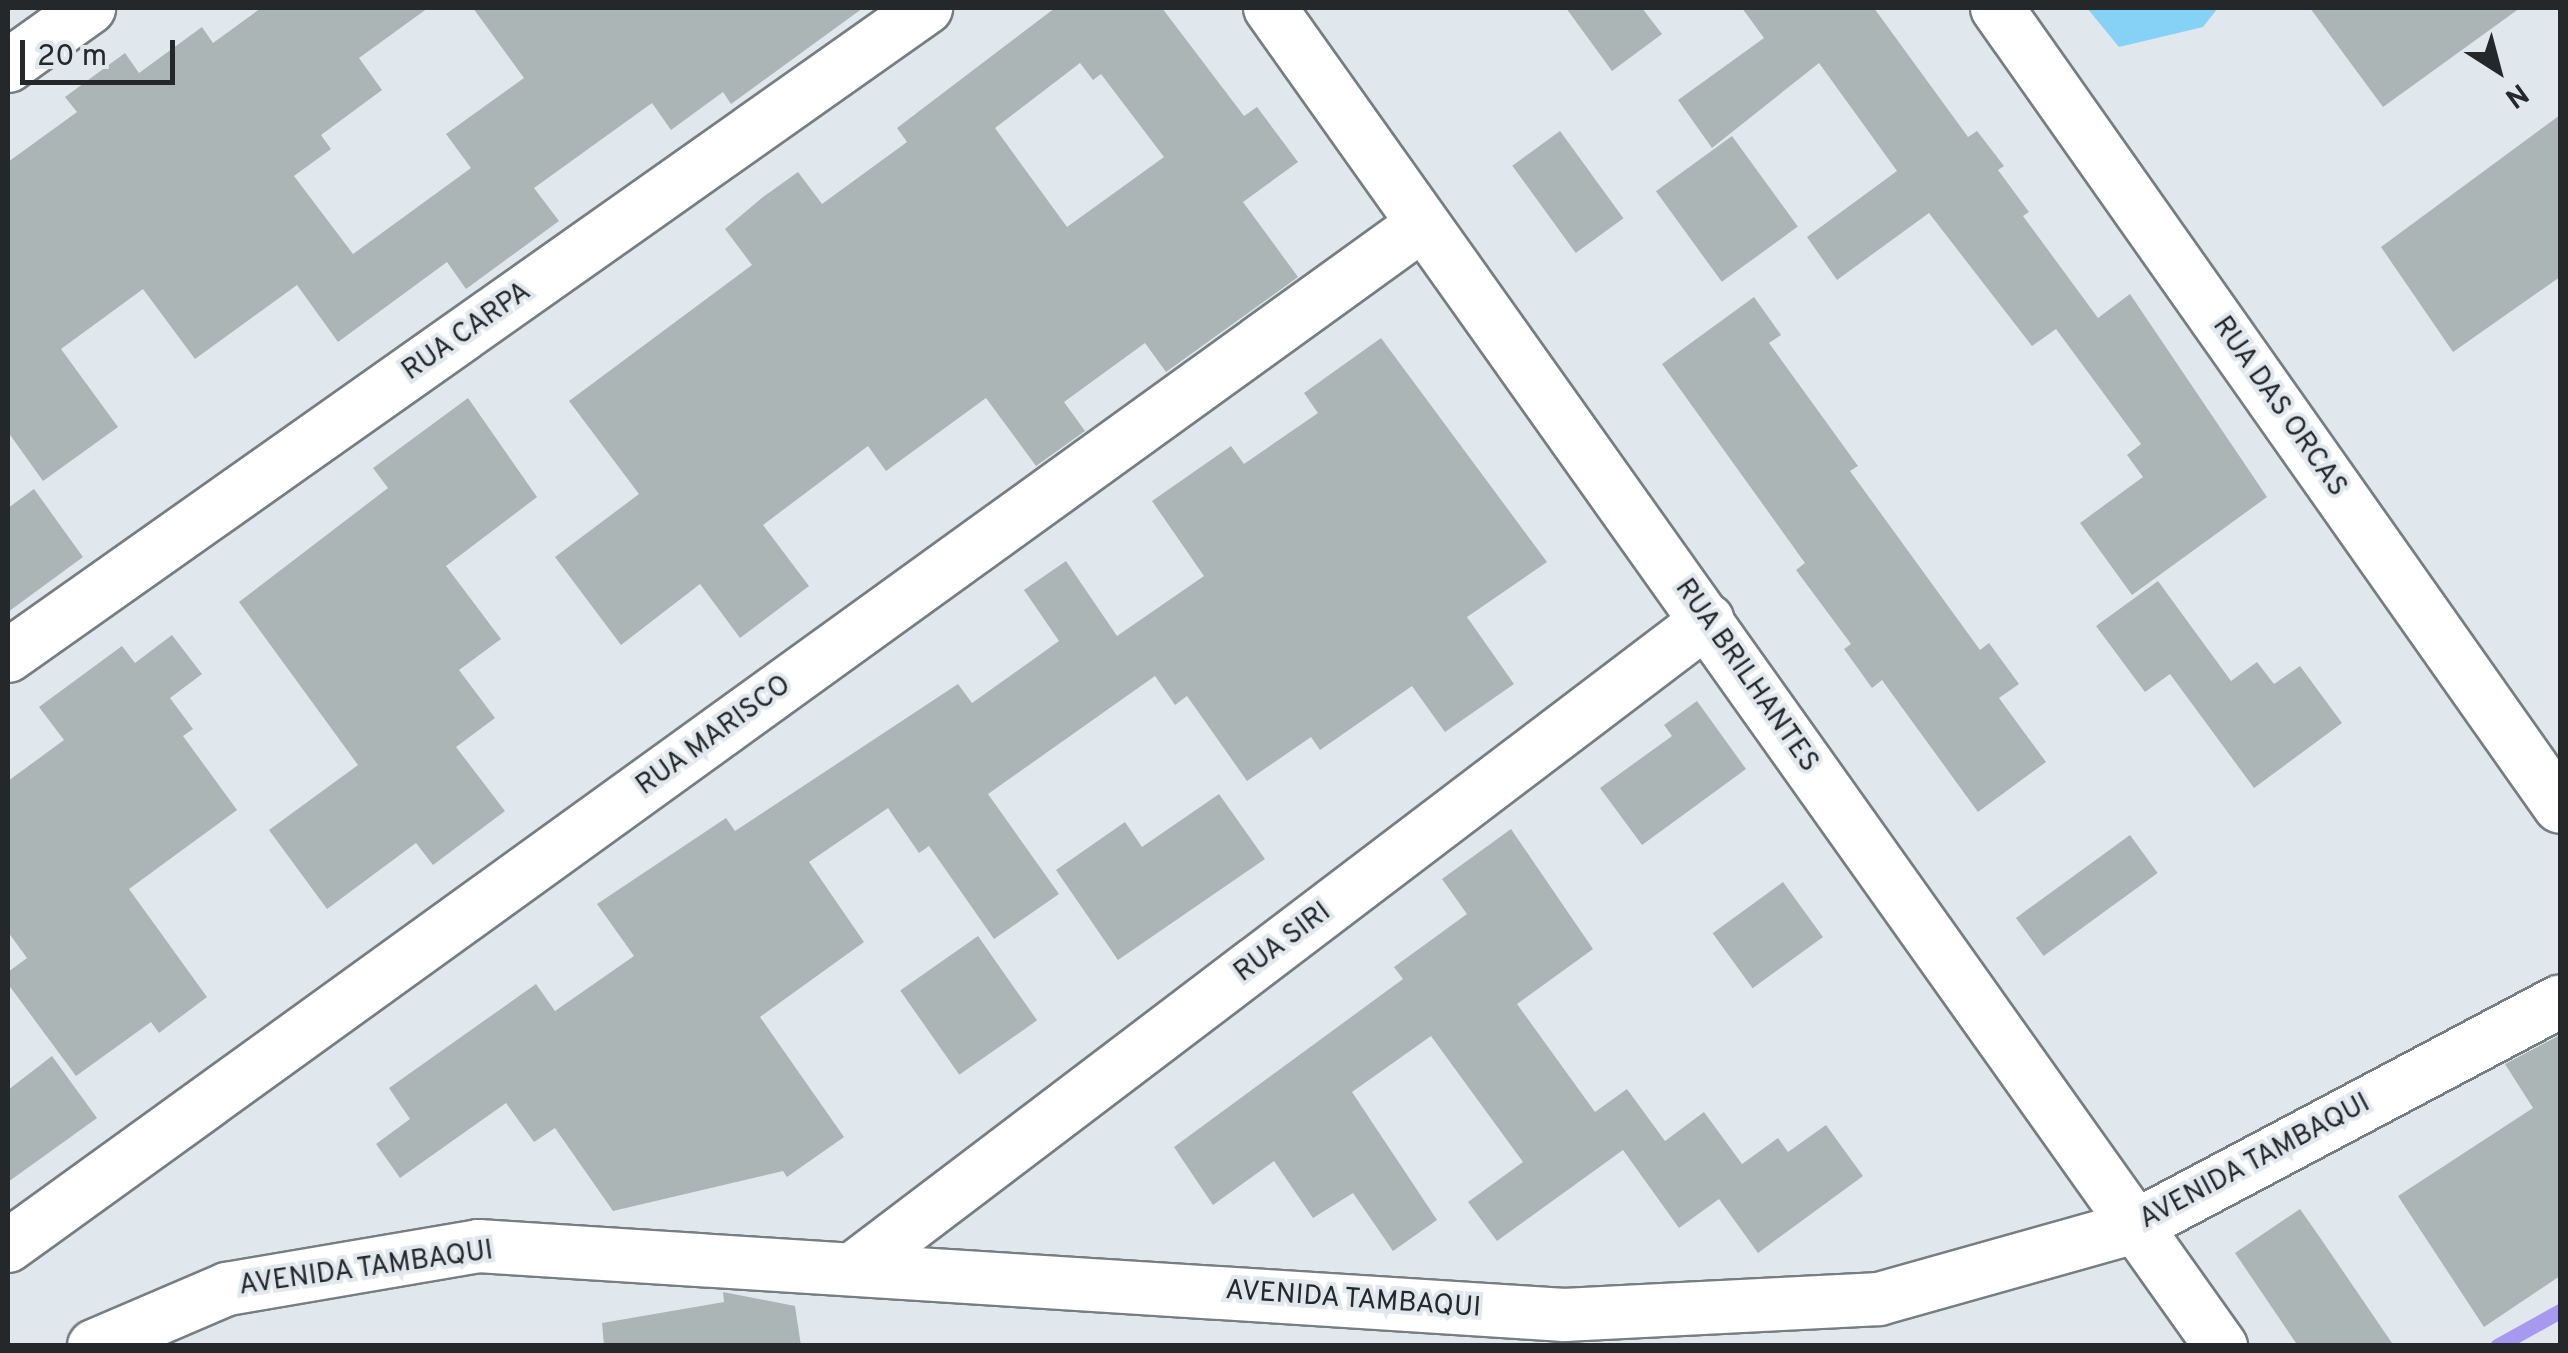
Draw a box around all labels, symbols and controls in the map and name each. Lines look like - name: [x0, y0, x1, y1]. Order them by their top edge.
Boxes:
- scale bar: [25, 20, 180, 82]
- north arrow: [2448, 20, 2548, 120]
- text: 20 m: [37, 39, 107, 76]
- text: N: [2497, 74, 2534, 115]
- street label: RUA CARPA: [396, 275, 538, 389]
- street label: RUA DAS ORCAS: [2204, 310, 2354, 504]
- street label: RUA BRILHANTES: [1667, 573, 1825, 779]
- street label: RUA MARISCO: [630, 668, 798, 804]
- street label: RUA SIRI: [1228, 896, 1338, 990]
- street label: AVENIDA TAMBAQUI: [2133, 1086, 2377, 1238]
- street label: AVENIDA TAMBAQUI: [236, 1234, 496, 1304]
- street label: AVENIDA TAMBAQUI: [1223, 1274, 1483, 1326]

